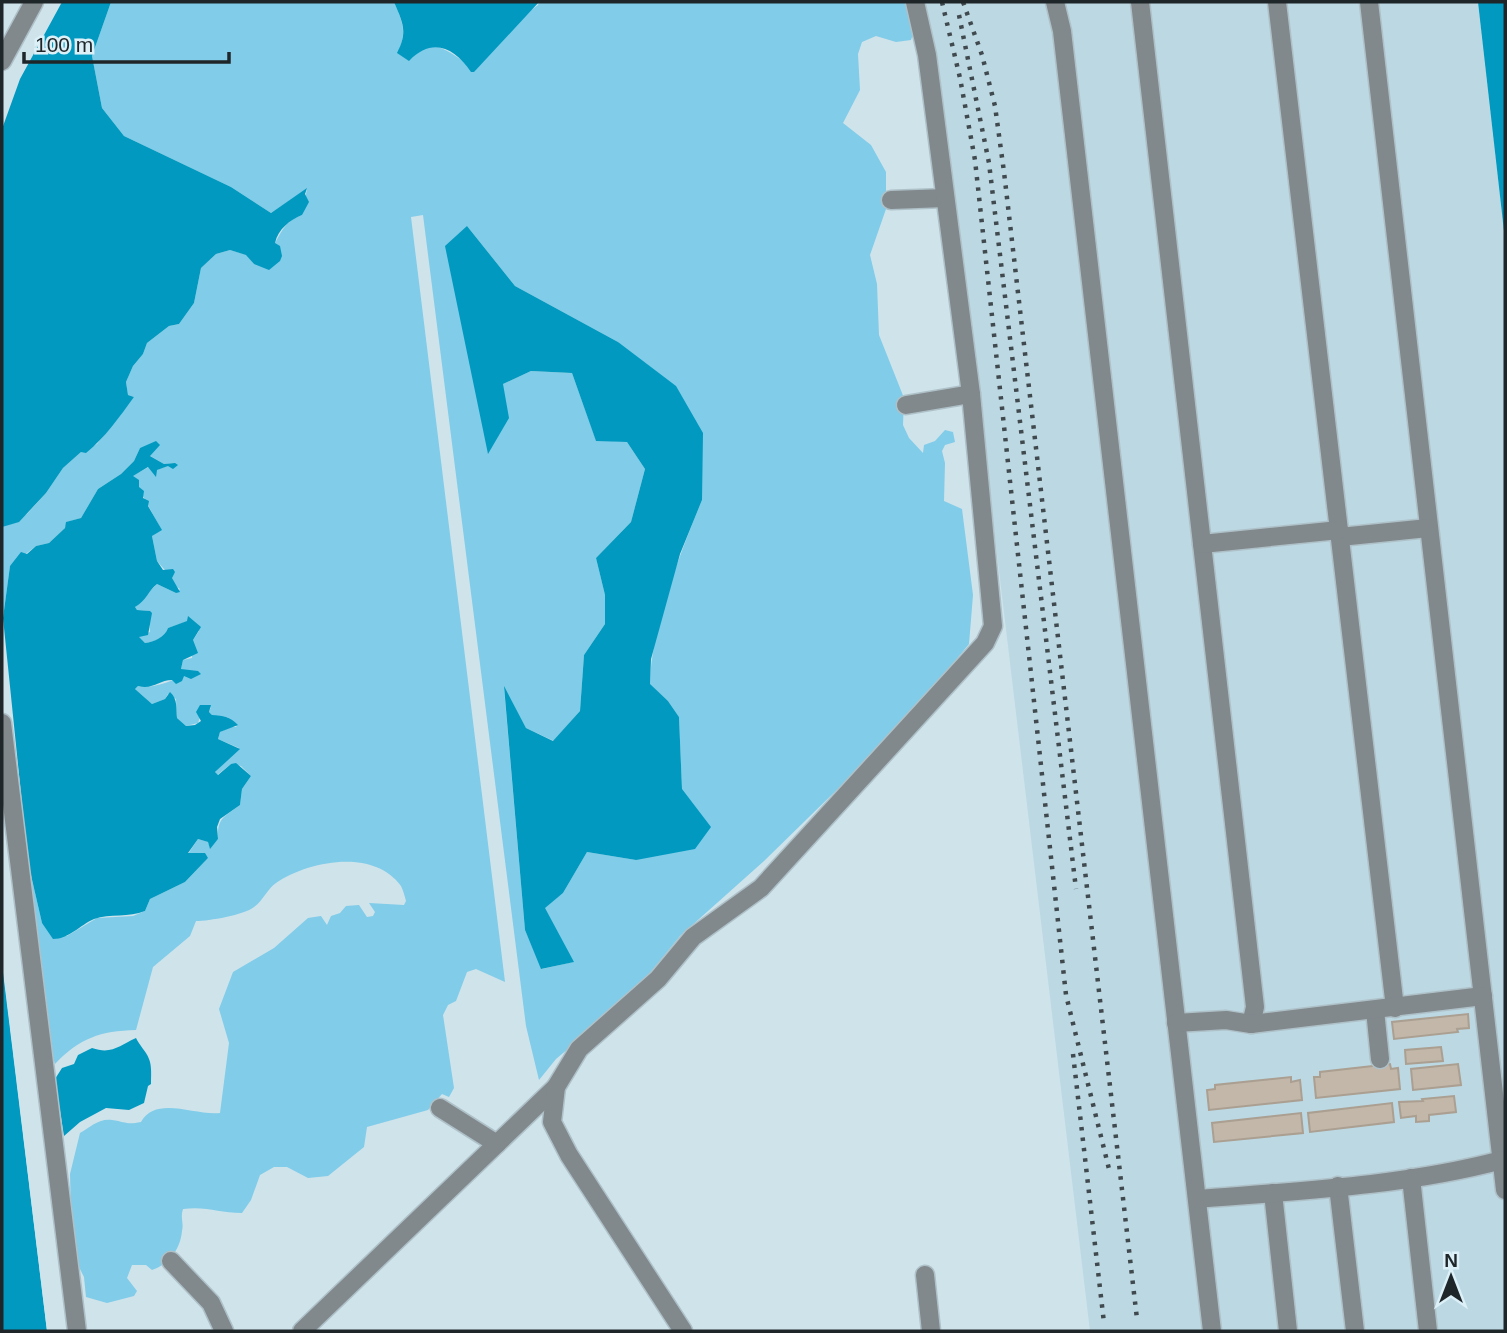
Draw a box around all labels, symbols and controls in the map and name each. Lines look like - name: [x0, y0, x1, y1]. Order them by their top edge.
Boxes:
- scale bar: [24, 21, 229, 65]
- text: 100 m: [35, 33, 93, 56]
- north arrow: [1416, 1242, 1486, 1312]
- text: N: [1444, 1250, 1458, 1271]

